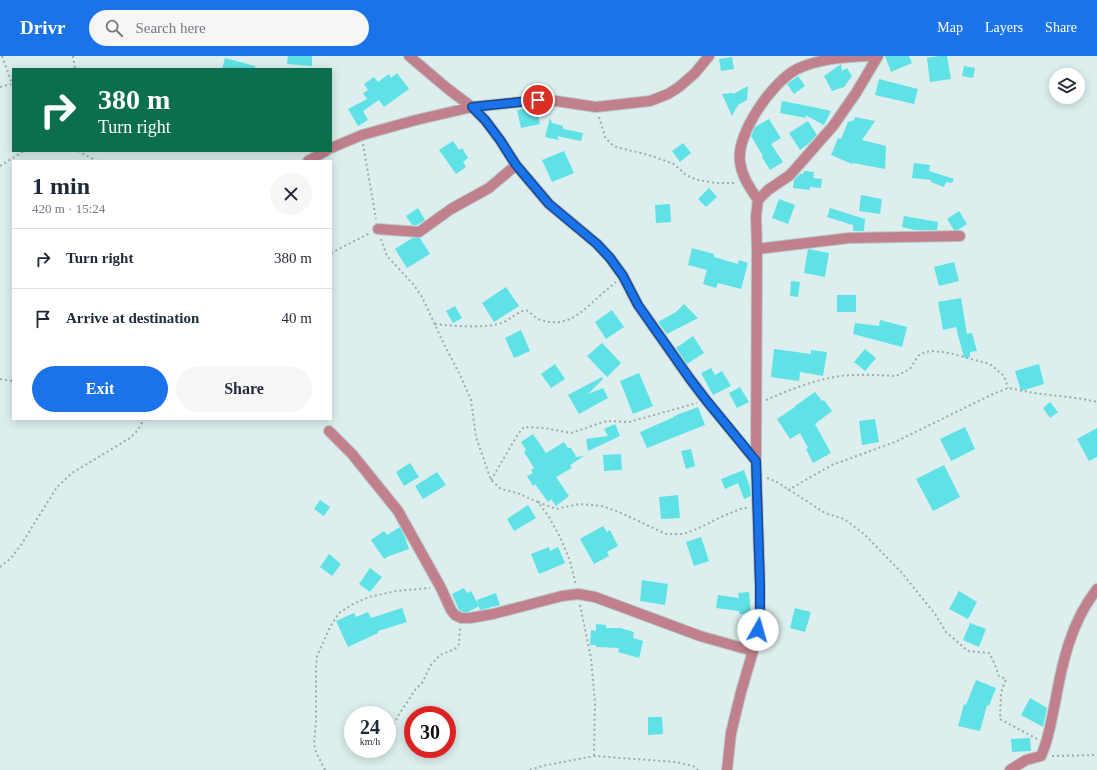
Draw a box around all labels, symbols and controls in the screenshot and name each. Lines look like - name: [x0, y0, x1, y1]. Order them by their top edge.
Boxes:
- search box: [89, 10, 369, 46]
- text: Drivr: [20, 17, 65, 38]
- icon: search: [103, 17, 125, 39]
- text: Search here: [135, 20, 206, 36]
- text: Map: [937, 20, 963, 35]
- text: Layers: [985, 20, 1023, 35]
- text: Share: [1045, 20, 1077, 35]
- map controls: [1049, 68, 1085, 104]
- button: layers: [1049, 68, 1085, 104]
- pin: [521, 83, 555, 117]
- icon: right: [32, 84, 84, 136]
- text: 380 m: [98, 84, 170, 115]
- icon: arrive: [527, 89, 549, 111]
- text: Turn right: [98, 117, 171, 137]
- text: 1 min: [32, 173, 90, 199]
- button: close: [270, 173, 312, 215]
- text: 420 m · 15:24: [32, 201, 105, 216]
- icon: right: [32, 248, 54, 270]
- text: Turn right: [66, 250, 133, 266]
- text: 380 m: [274, 250, 312, 266]
- icon: arrive: [32, 308, 54, 330]
- text: Arrive at destination: [66, 310, 199, 326]
- text: 40 m: [282, 310, 312, 326]
- button: Exit: [32, 366, 168, 412]
- button: Share: [176, 366, 312, 412]
- position arrow: [737, 609, 779, 651]
- speed limit sign: 30: [404, 706, 456, 758]
- text: 24: [360, 716, 380, 738]
- text: km/h: [360, 736, 380, 747]

